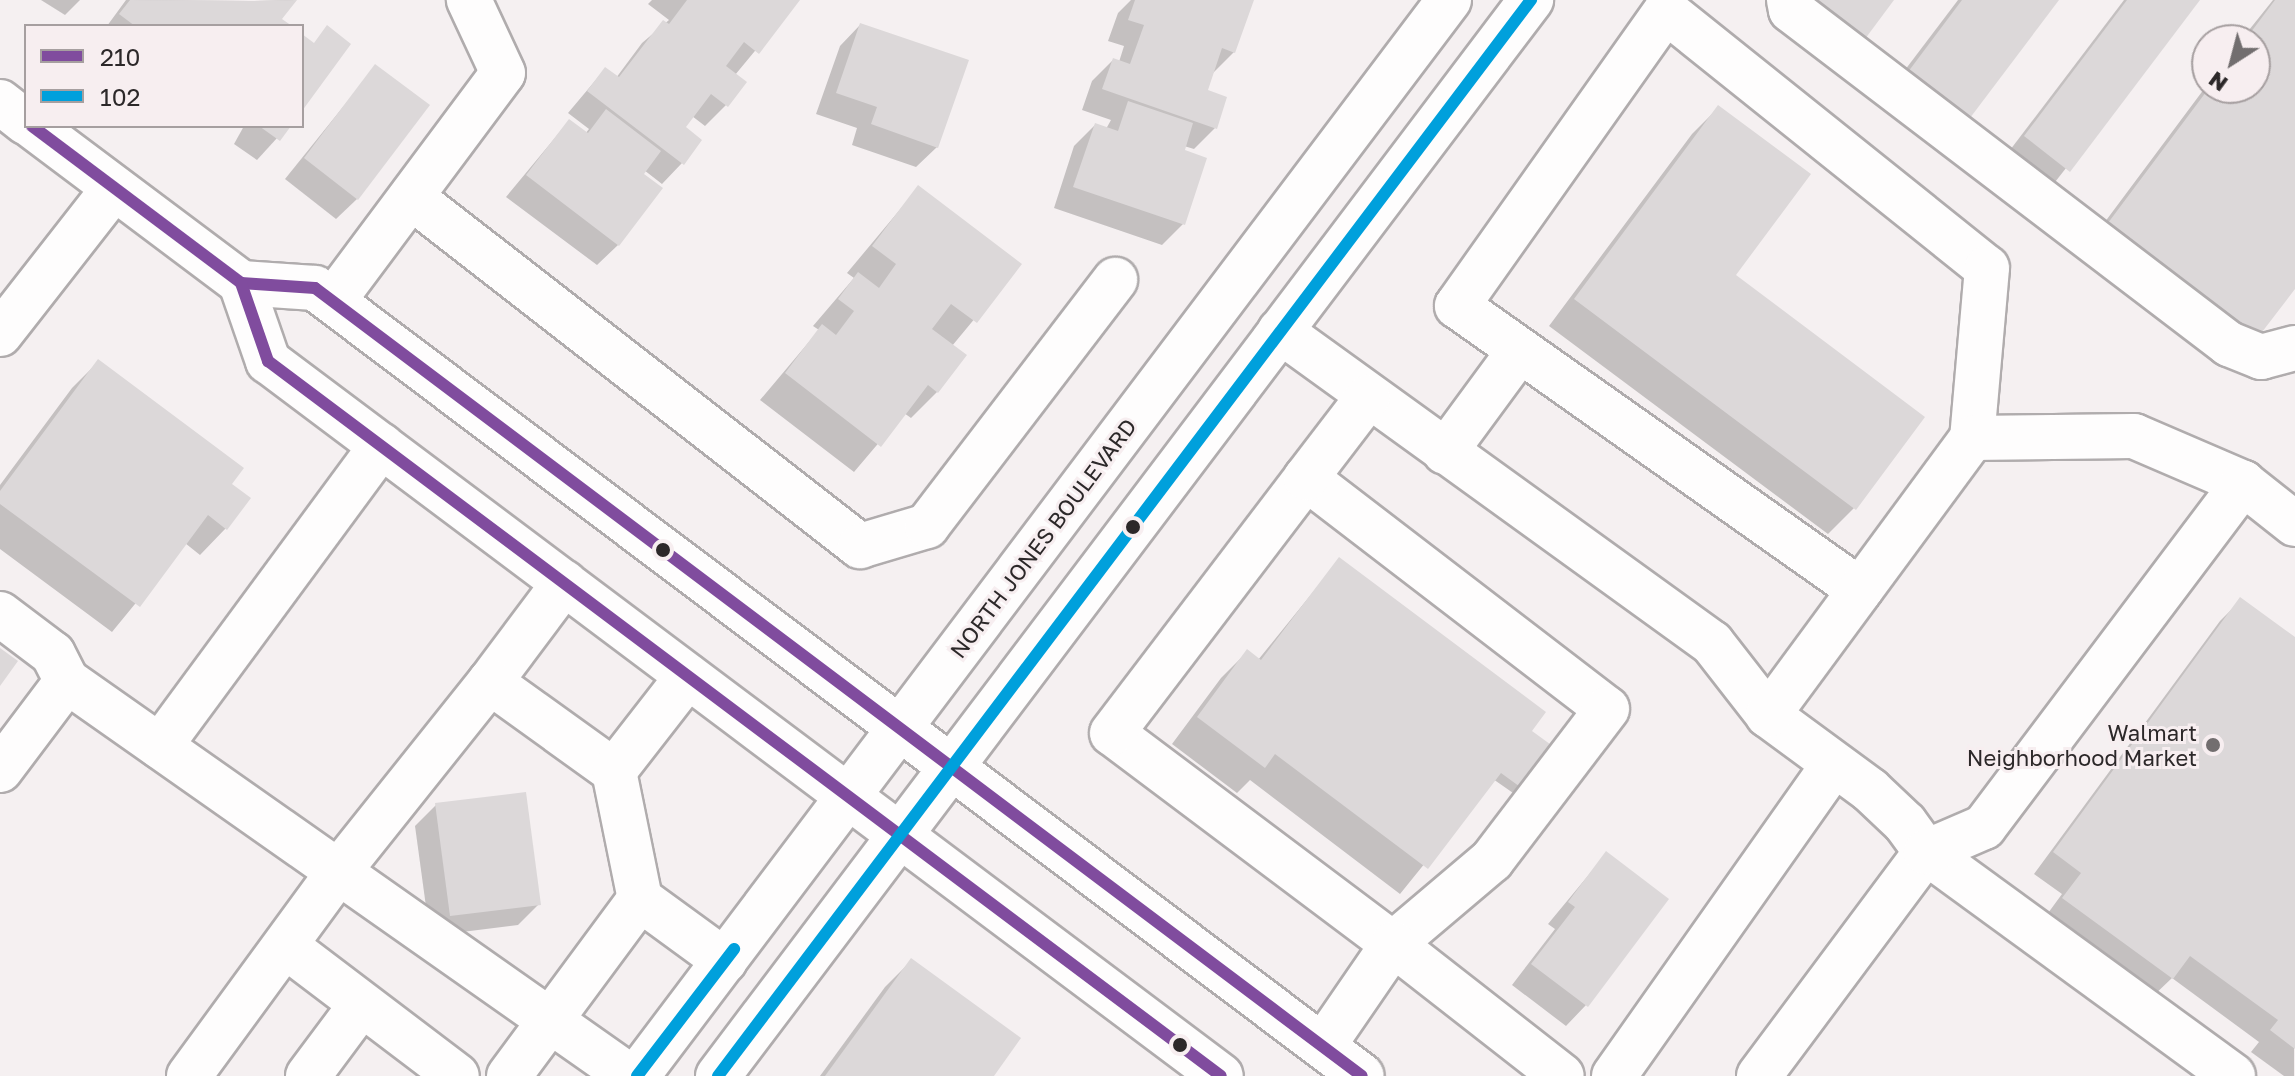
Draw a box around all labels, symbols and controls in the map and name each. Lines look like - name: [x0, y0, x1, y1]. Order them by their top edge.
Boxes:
- legend: [24, 24, 304, 128]
- north arrow: [2191, 24, 2271, 104]
- text: 210: [100, 42, 140, 71]
- text: N: [2203, 66, 2232, 98]
- text: 102: [100, 82, 140, 111]
- street label: NORTH JONES BOULEVARD: [944, 413, 1142, 663]
- unlabelled marker: [1125, 519, 1141, 535]
- unlabelled marker: [655, 542, 671, 558]
- place label: Walmart Neighborhood Market: [1967, 719, 2197, 770]
- marker: Walmart Neighborhood Market: [2204, 736, 2222, 754]
- unlabelled marker: [1172, 1037, 1188, 1053]

